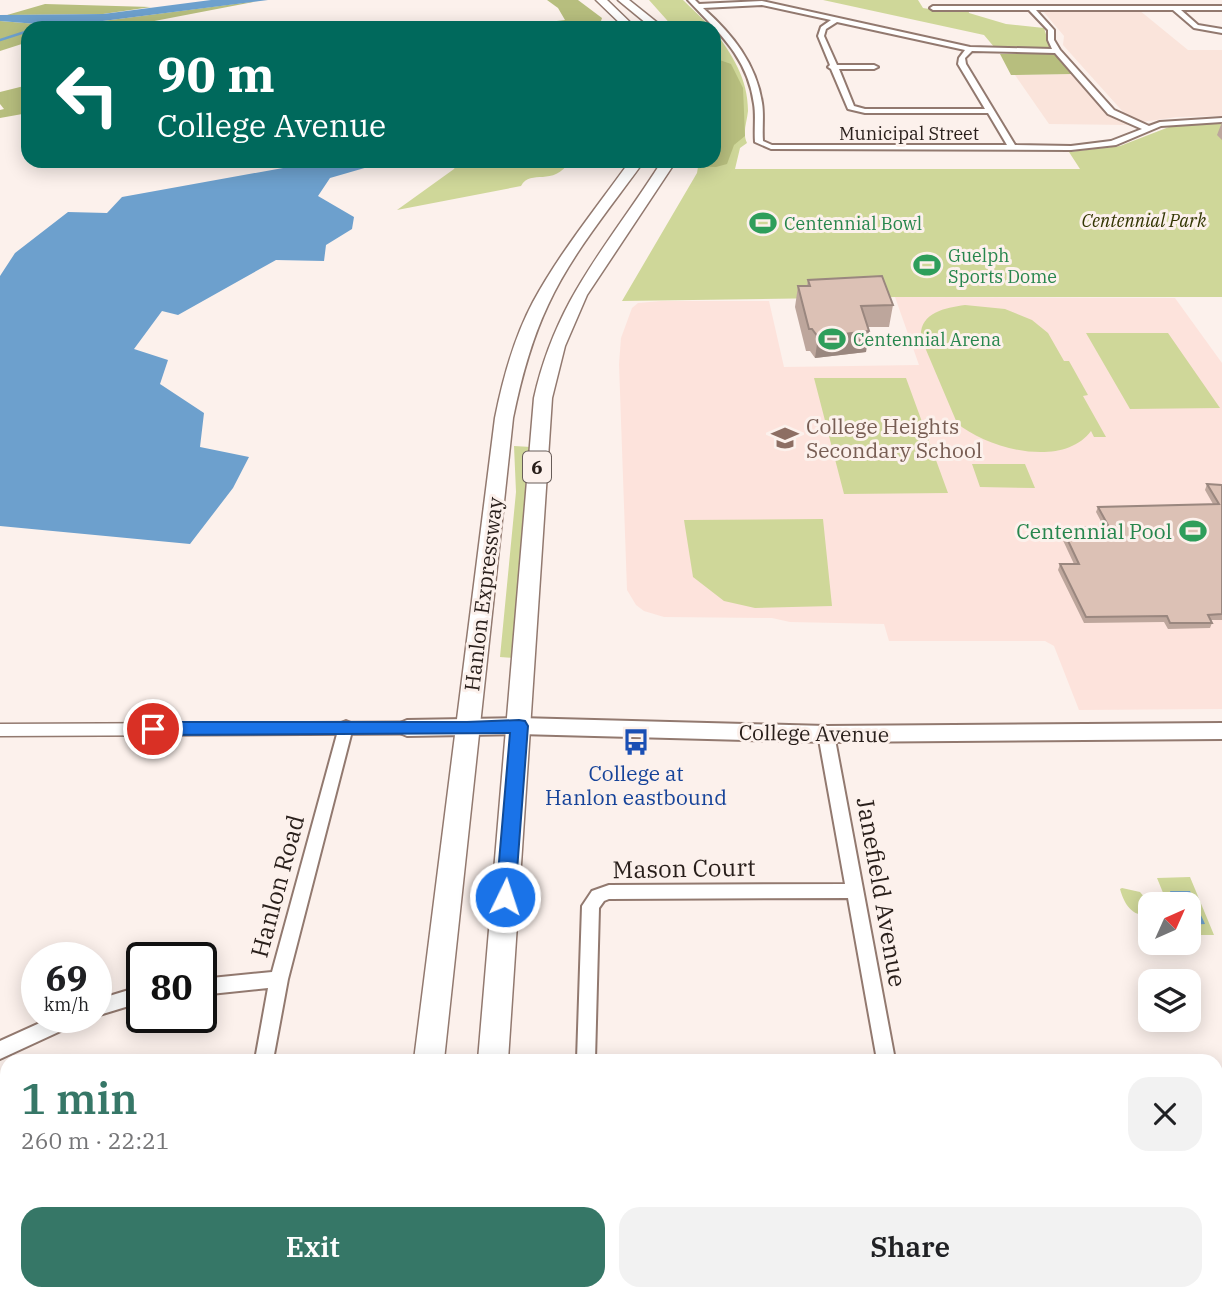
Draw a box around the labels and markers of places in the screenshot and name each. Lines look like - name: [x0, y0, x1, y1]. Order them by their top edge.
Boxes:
- sports icon: Centennial Bowl: [748, 208, 778, 238]
- place label: Centennial Bowl: [784, 212, 922, 235]
- place label: Guelph Sports Dome: [948, 244, 1057, 288]
- sports icon: Guelph Sports Dome: [912, 250, 942, 280]
- sports icon: Centennial Arena: [817, 324, 847, 354]
- place label: Centennial Arena: [853, 328, 1001, 351]
- place label: College Heights Secondary School: [806, 412, 982, 464]
- school or university icon: College Heights Secondary School: [770, 423, 800, 453]
- sports icon: Centennial Pool: [1178, 516, 1208, 546]
- place label: Centennial Pool: [1016, 517, 1172, 545]
- pin: [123, 699, 183, 759]
- bus stop icon: College at Hanlon eastbound: [621, 727, 651, 757]
- place label: College at Hanlon eastbound: [545, 759, 727, 811]

